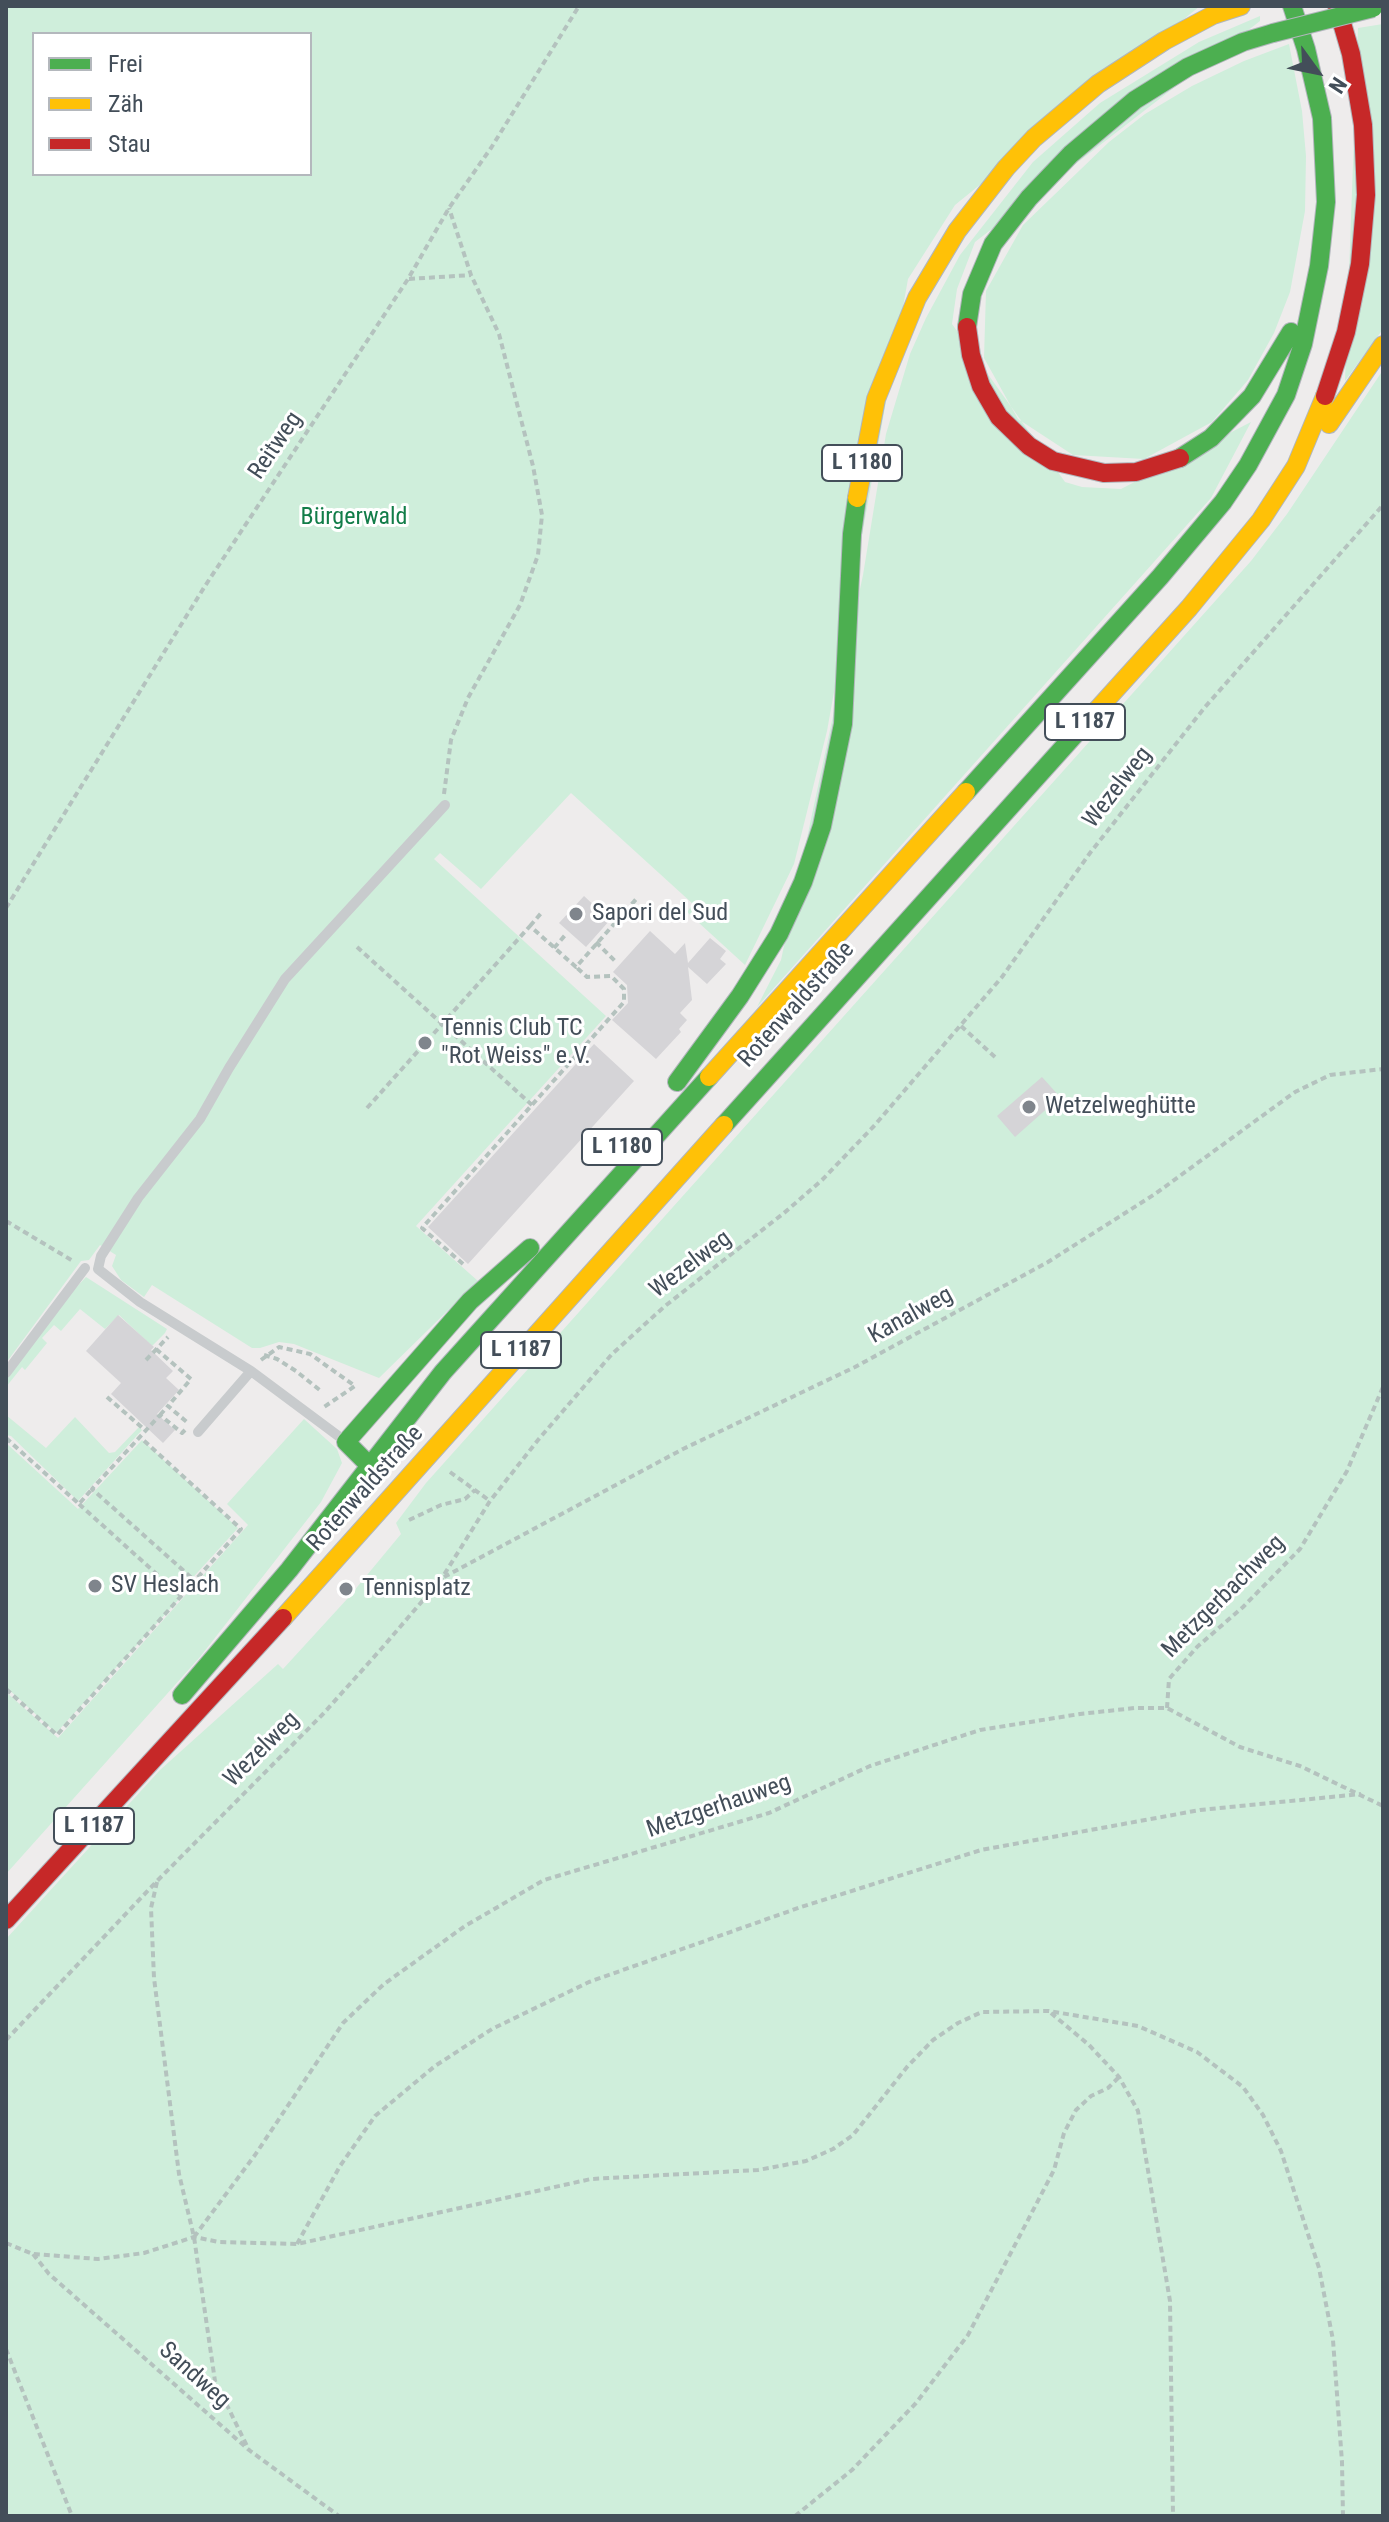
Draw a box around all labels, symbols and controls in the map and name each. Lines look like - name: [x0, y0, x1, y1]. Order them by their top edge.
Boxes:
- legend: [32, 32, 312, 176]
- north arrow: [1277, 32, 1357, 112]
- text: Frei: [108, 50, 143, 78]
- text: N: [1323, 73, 1352, 98]
- text: Zäh: [108, 90, 144, 118]
- text: Stau: [108, 130, 151, 158]
- street label: Reitweg: [243, 407, 309, 485]
- road number: L 1180: [822, 445, 902, 481]
- park label: Bürgerwald: [301, 504, 407, 532]
- road number: L 1187: [1045, 704, 1125, 740]
- street label: Wezelweg: [1077, 742, 1159, 834]
- place label: Sapori del Sud: [592, 900, 728, 928]
- marker: Sapori del Sud: [567, 905, 585, 923]
- street label: Rotenwaldstraße: [733, 936, 861, 1074]
- place label: Tennis Club TC "Rot Weiss" e.V.: [441, 1015, 591, 1071]
- marker: Tennis Club TC "Rot Weiss" e.V.: [416, 1034, 434, 1052]
- place label: Wetzelweghütte: [1045, 1093, 1196, 1121]
- marker: Wetzelweghütte: [1020, 1098, 1038, 1116]
- road number: L 1180: [582, 1129, 662, 1165]
- street label: Wezelweg: [644, 1225, 738, 1305]
- street label: Kanalweg: [864, 1281, 958, 1351]
- road number: L 1187: [481, 1332, 561, 1368]
- street label: Rotenwaldstraße: [302, 1420, 430, 1558]
- street label: Metzgerbachweg: [1157, 1530, 1291, 1664]
- place label: SV Heslach: [111, 1572, 219, 1600]
- place label: Tennisplatz: [362, 1575, 471, 1603]
- marker: SV Heslach: [86, 1577, 104, 1595]
- marker: Tennisplatz: [337, 1580, 355, 1598]
- street label: Wezelweg: [218, 1706, 306, 1794]
- street label: Metzgerhauweg: [643, 1769, 795, 1845]
- road number: L 1187: [54, 1808, 134, 1844]
- street label: Sandweg: [152, 2336, 236, 2416]

